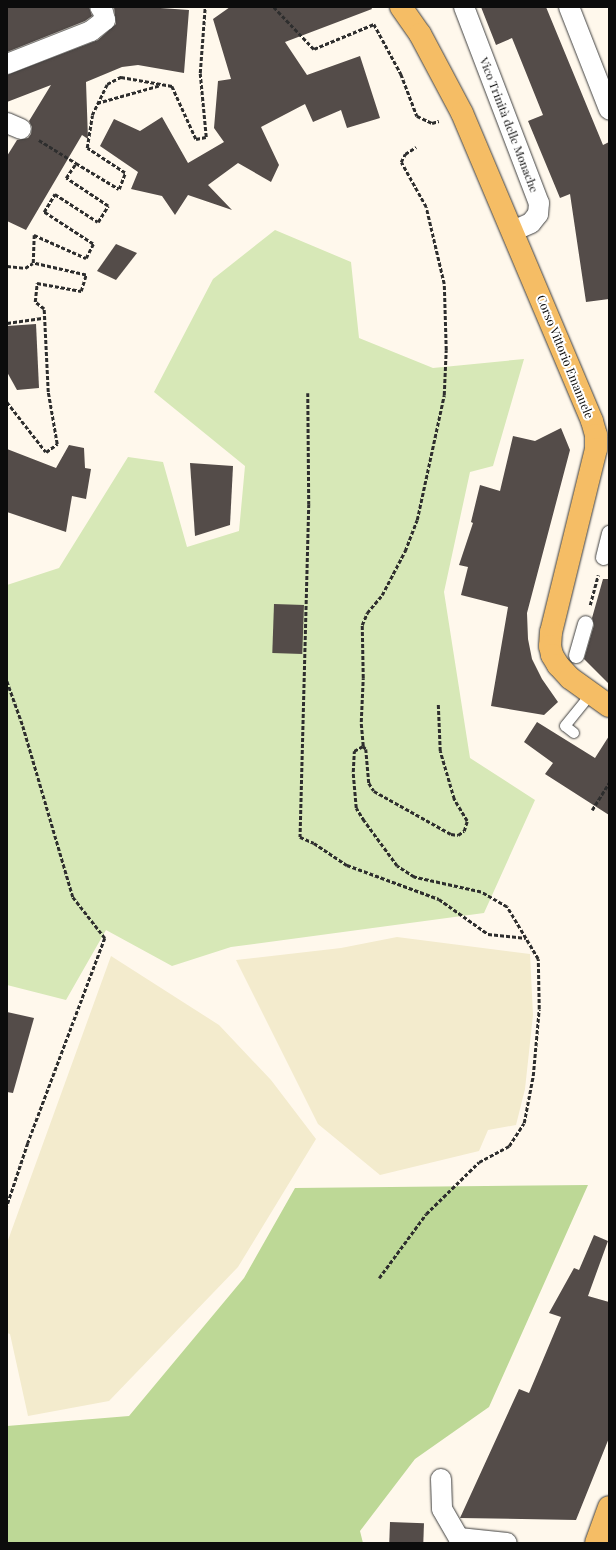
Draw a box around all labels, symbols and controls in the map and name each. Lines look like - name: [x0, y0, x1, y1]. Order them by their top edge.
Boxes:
- street label: Vico Trinità delle Monache: [476, 55, 542, 195]
- street label: Corso Vittorio Emanuele: [534, 293, 596, 421]

